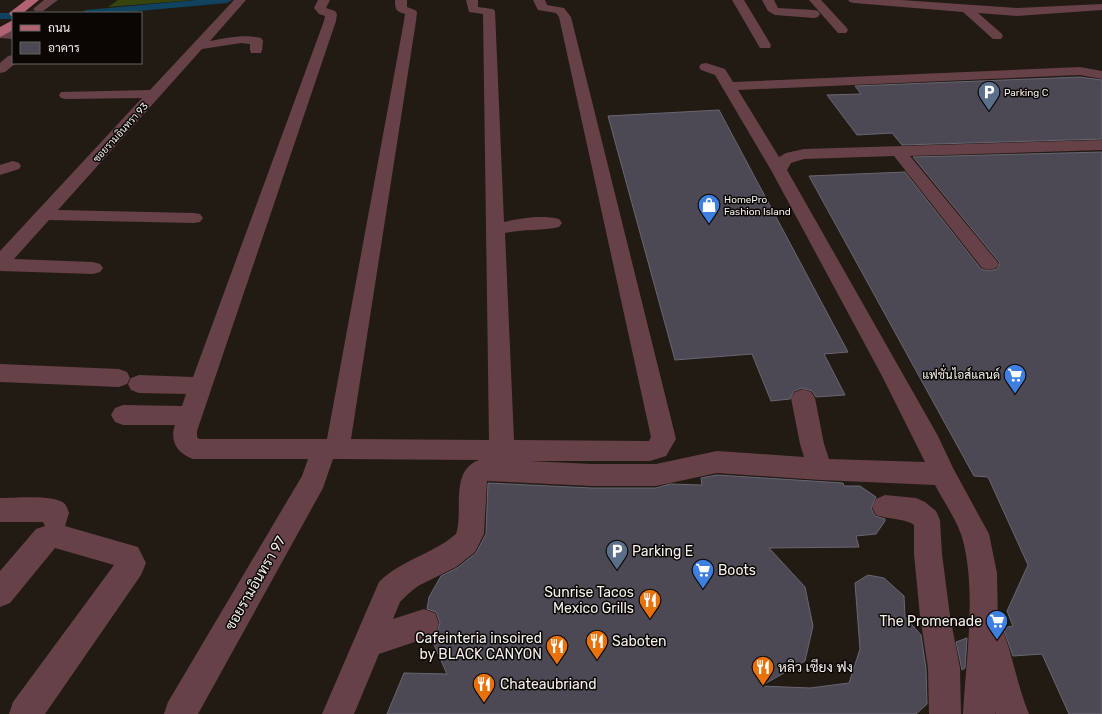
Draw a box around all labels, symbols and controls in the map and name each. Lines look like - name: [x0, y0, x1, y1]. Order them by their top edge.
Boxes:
- legend: [12, 12, 142, 64]
- text: ถนน: [48, 21, 71, 35]
- text: อาคาร: [48, 41, 80, 55]
- parking icon: Parking C: [976, 79, 1002, 112]
- place label: Parking C: [1004, 87, 1049, 99]
- street label: ซอยรามอินทรา 93: [91, 100, 151, 165]
- shop icon: HomePro Fashion Island: [696, 192, 722, 225]
- place label: HomePro Fashion Island: [724, 194, 791, 218]
- supermarket icon: แฟชั่นไอส์แลนด์: [1002, 362, 1028, 395]
- place label: แฟชั่นไอส์แลนด์: [922, 364, 1000, 382]
- street label: ซอยรามอินทรา 97: [222, 533, 289, 633]
- parking icon: Parking E: [604, 538, 630, 571]
- place label: Parking E: [632, 543, 693, 560]
- supermarket icon: Boots: [690, 557, 716, 590]
- place label: Boots: [718, 562, 756, 579]
- place label: Sunrise Tacos Mexico Grills: [544, 584, 634, 617]
- restaurant icon: Sunrise Tacos Mexico Grills: [637, 587, 663, 620]
- supermarket icon: The Promenade: [984, 608, 1010, 641]
- place label: The Promenade: [880, 613, 982, 630]
- restaurant icon: Saboten: [584, 628, 610, 661]
- place label: Cafeinteria insoired by BLACK CANYON: [415, 630, 542, 663]
- restaurant icon: Cafeinteria insoired by BLACK CANYON: [544, 633, 570, 666]
- place label: Saboten: [612, 633, 667, 650]
- restaurant icon: หลิว เซียง ฟง: [750, 654, 776, 687]
- place label: หลิว เซียง ฟง: [778, 658, 853, 676]
- restaurant icon: Chateaubriand: [471, 671, 497, 704]
- place label: Chateaubriand: [500, 676, 597, 693]

